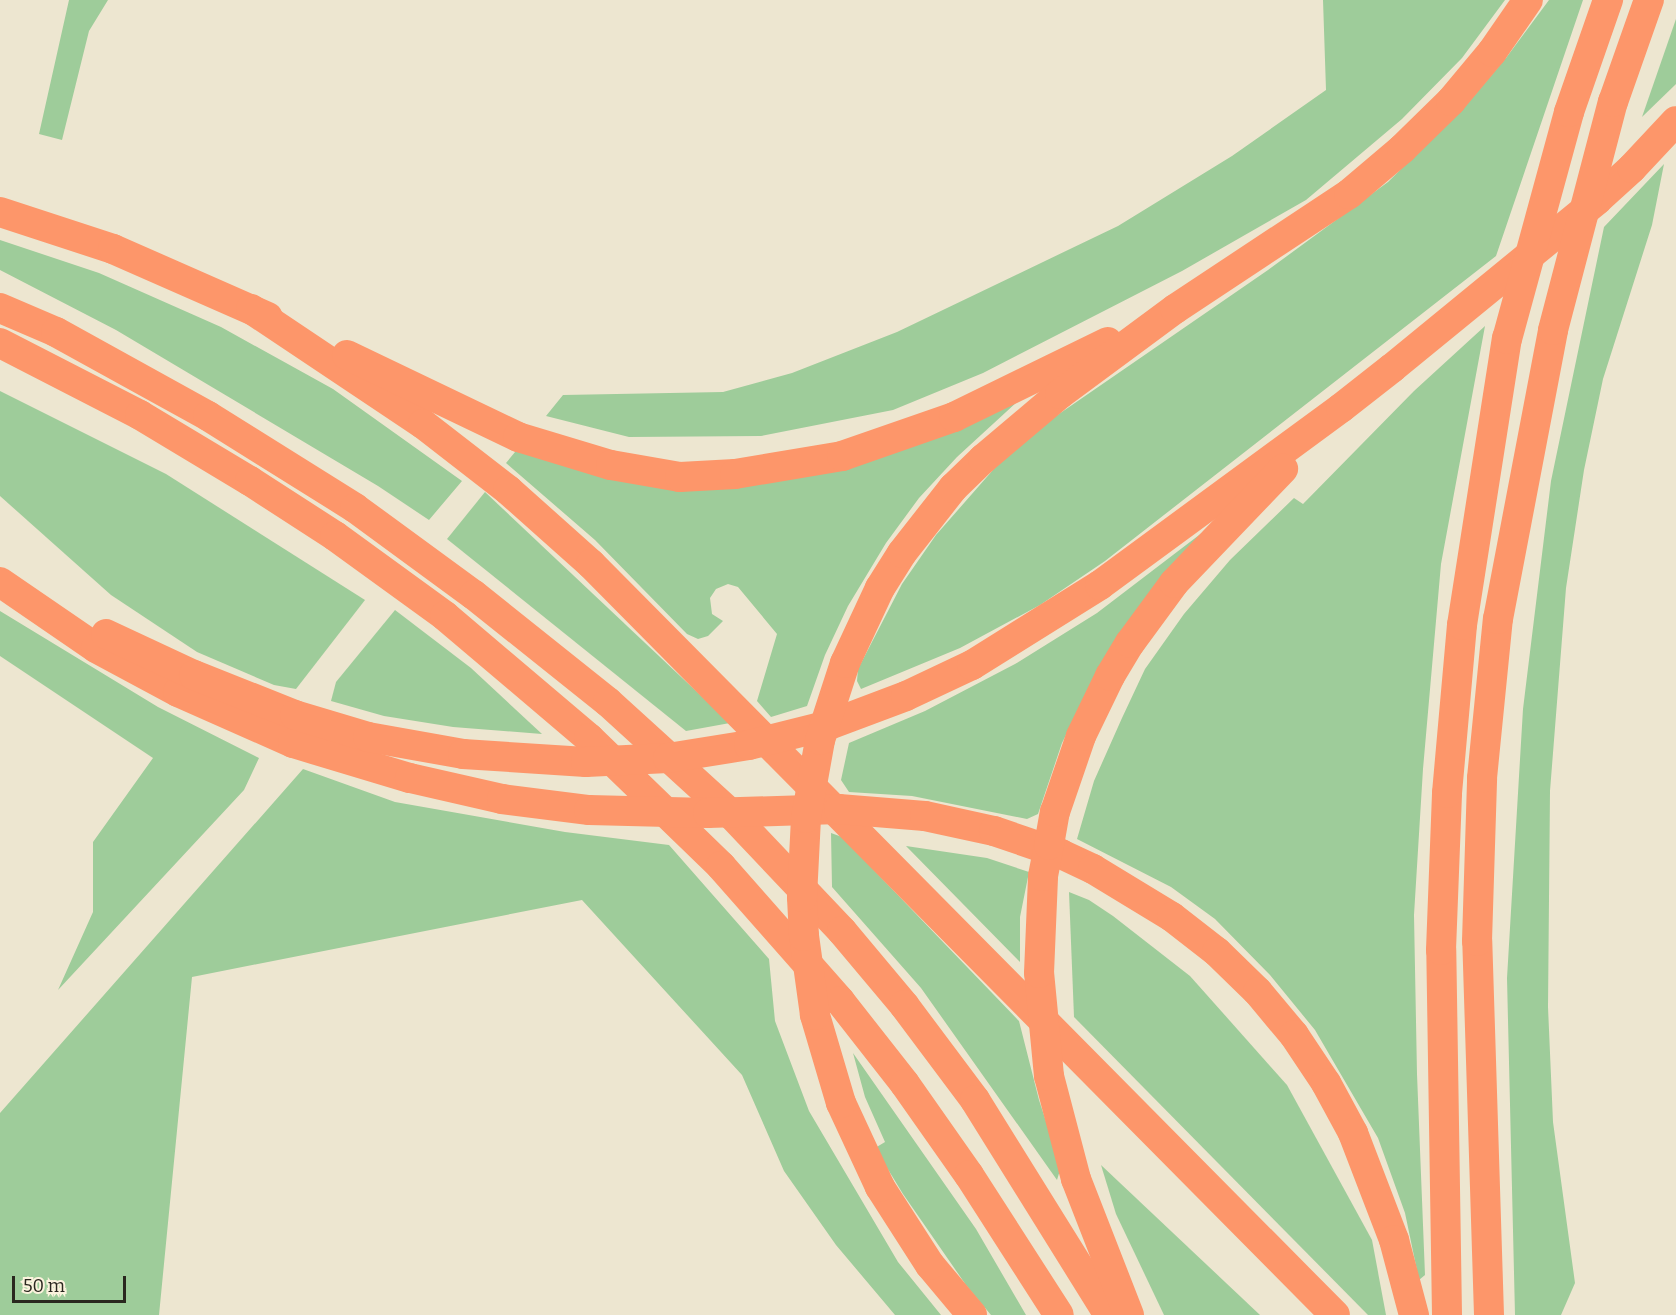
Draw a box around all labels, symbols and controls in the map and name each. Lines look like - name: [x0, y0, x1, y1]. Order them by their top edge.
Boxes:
- scale bar: [15, 1264, 129, 1302]
- text: 50 m: [23, 1275, 65, 1297]

